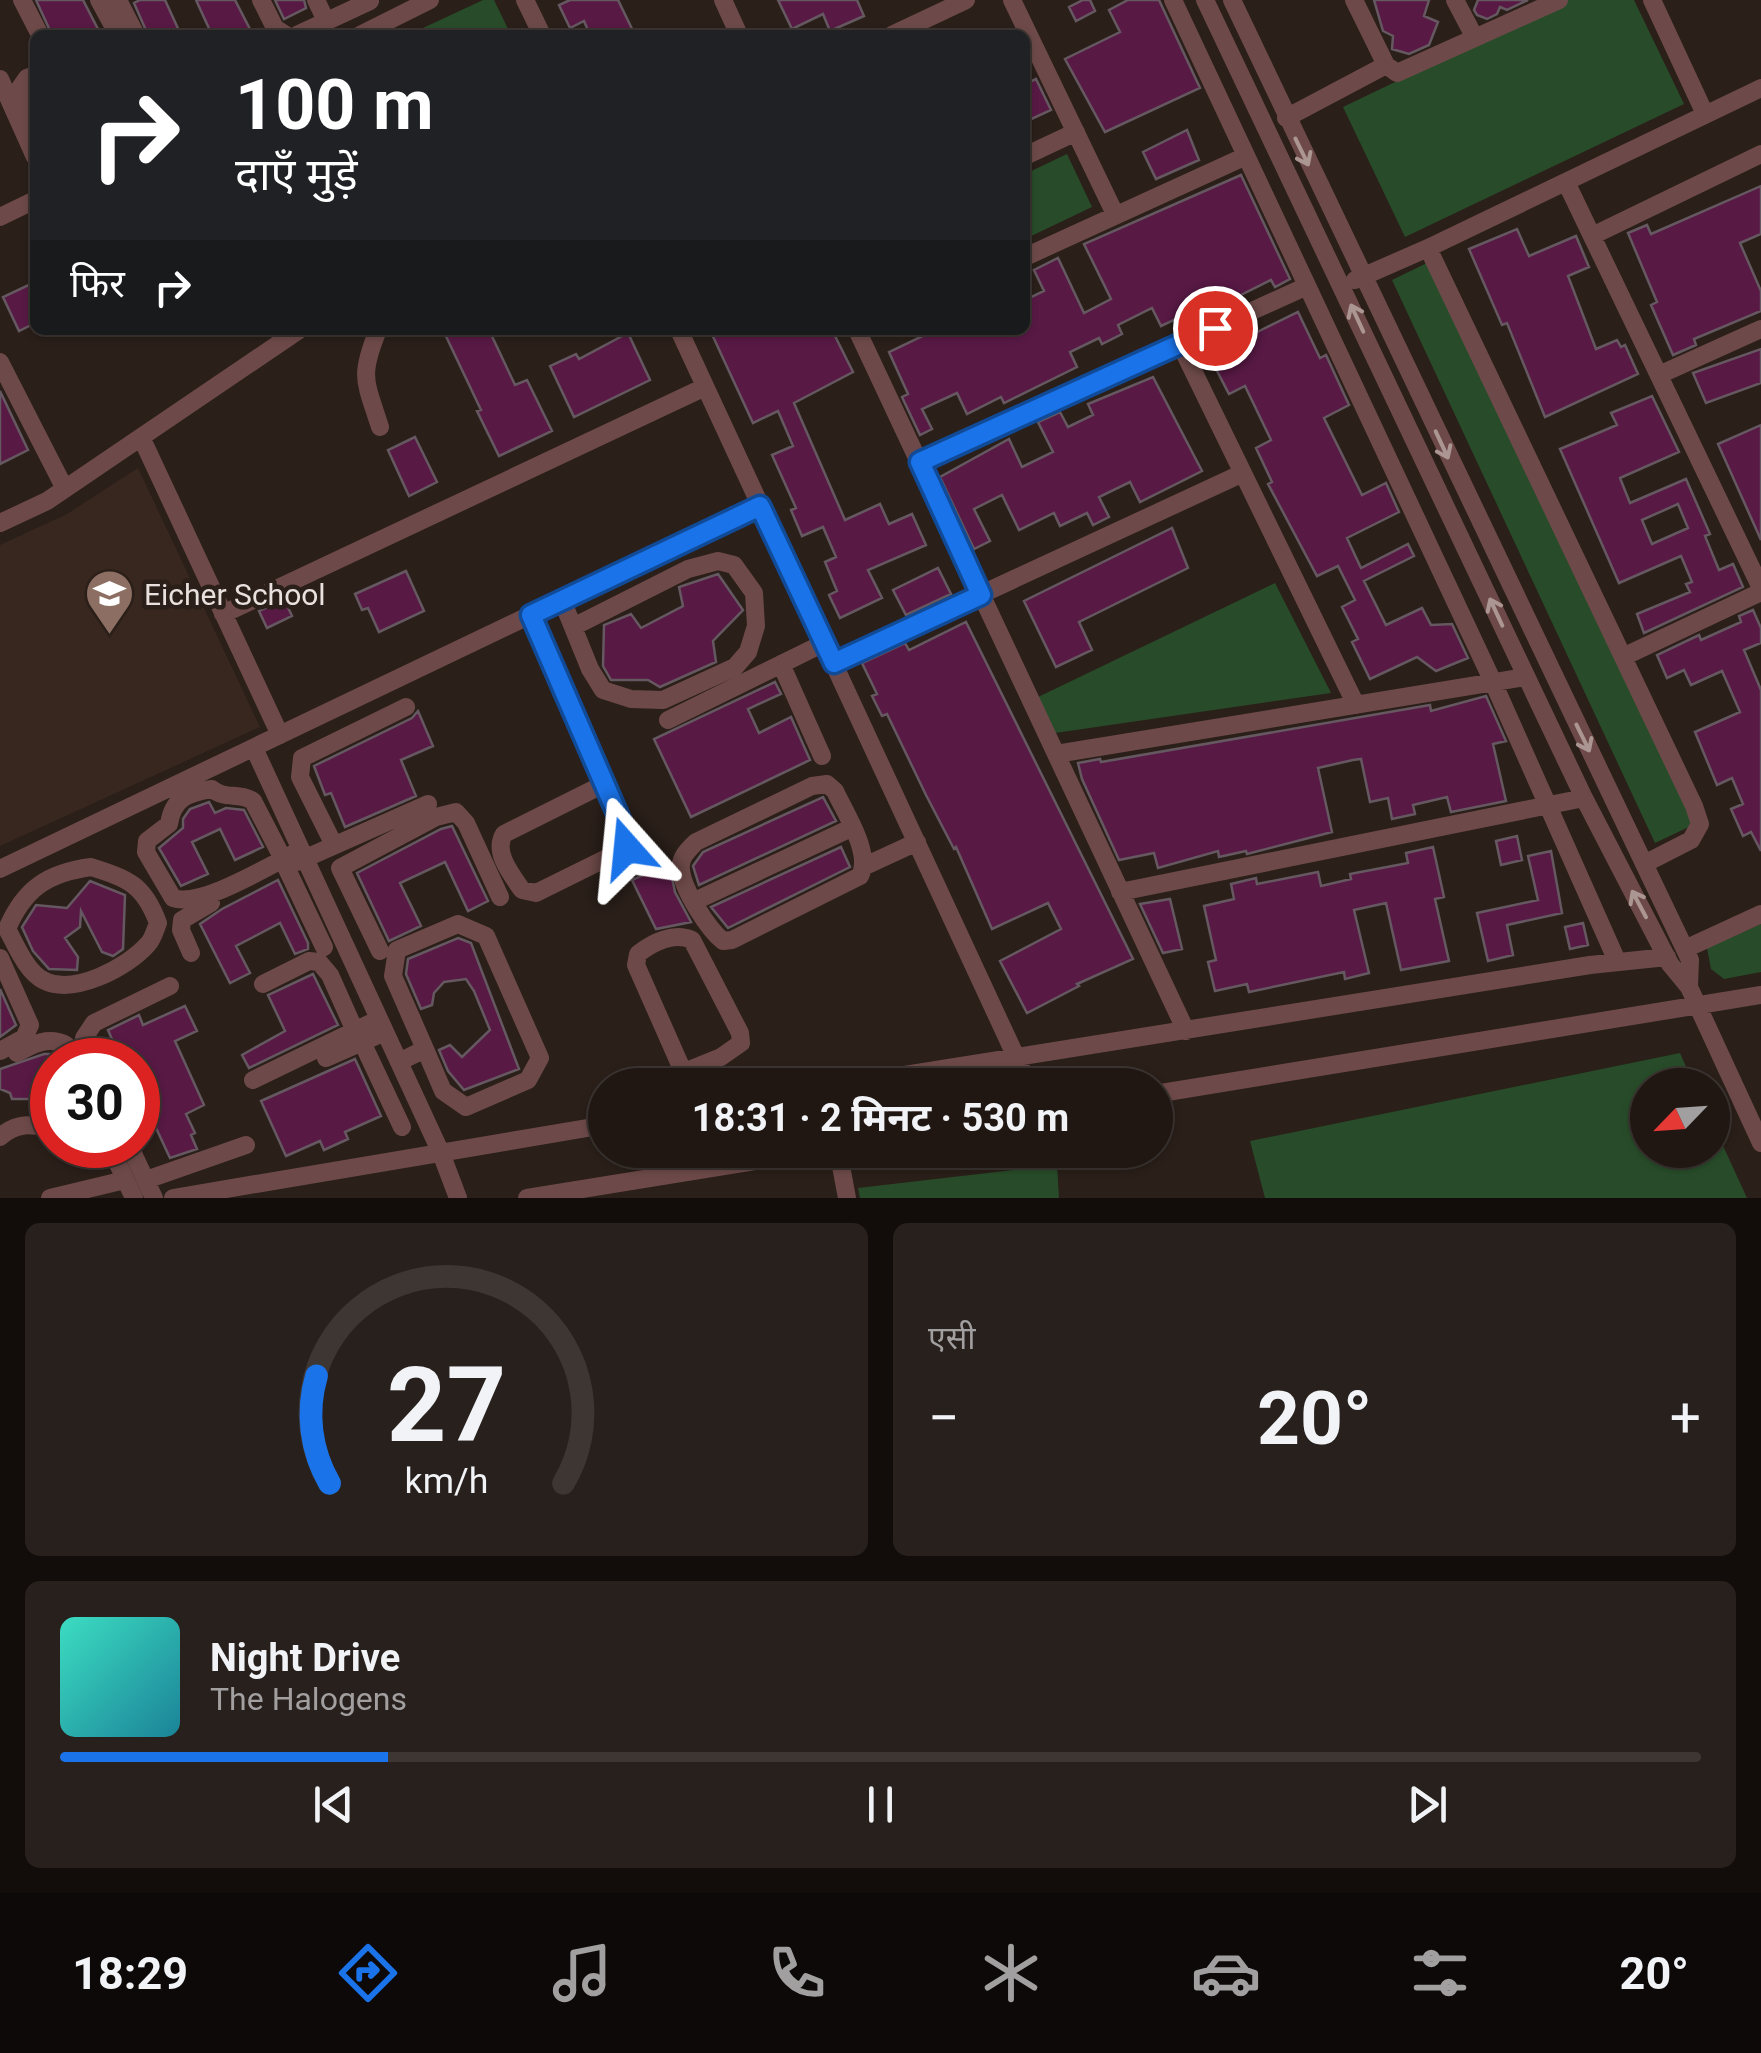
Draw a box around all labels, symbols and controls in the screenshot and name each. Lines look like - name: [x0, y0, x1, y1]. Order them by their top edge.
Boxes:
- text: 100 m: [235, 64, 434, 146]
- icon: right: [70, 70, 200, 200]
- one-way arrow: [1294, 136, 1313, 166]
- text: दाएँ मुड़ें: [235, 148, 358, 201]
- icon: right: [145, 260, 200, 315]
- text: फिर: [70, 262, 125, 306]
- pin: [1173, 286, 1258, 371]
- icon: arrive: [1188, 301, 1243, 356]
- one-way arrow: [1347, 304, 1366, 334]
- one-way arrow: [1434, 430, 1453, 460]
- school or university icon: Eicher School: [83, 568, 135, 636]
- place label: Eicher School: [144, 577, 326, 612]
- one-way arrow: [1485, 598, 1504, 628]
- one-way arrow: [1574, 723, 1593, 753]
- position arrow: [575, 796, 679, 900]
- one-way arrow: [1629, 890, 1648, 919]
- speed limit sign: 30: [30, 1038, 160, 1168]
- north arrow: [1630, 1068, 1730, 1168]
- map controls: [1630, 1068, 1730, 1168]
- text: 18:31 · 2 मिनट · 530 m: [692, 1096, 1069, 1140]
- text: एसी: [928, 1319, 976, 1357]
- text: 27: [387, 1345, 506, 1466]
- text: 20°: [1257, 1374, 1372, 1462]
- text: −: [928, 1386, 959, 1450]
- text: +: [1670, 1386, 1701, 1450]
- text: km/h: [405, 1460, 488, 1502]
- text: Night Drive: [210, 1636, 400, 1680]
- text: The Halogens: [210, 1680, 407, 1718]
- icon: previous: [306, 1777, 361, 1832]
- icon: pause: [853, 1777, 908, 1832]
- icon: next: [1400, 1777, 1455, 1832]
- icon: directions: [333, 1938, 403, 2008]
- icon: music: [547, 1938, 617, 2008]
- icon: phone: [762, 1938, 832, 2008]
- icon: climate: [976, 1938, 1046, 2008]
- icon: car: [1191, 1938, 1261, 2008]
- icon: filters: [1405, 1938, 1475, 2008]
- text: 18:29: [72, 1947, 188, 2000]
- text: 20°: [1620, 1947, 1689, 2000]

